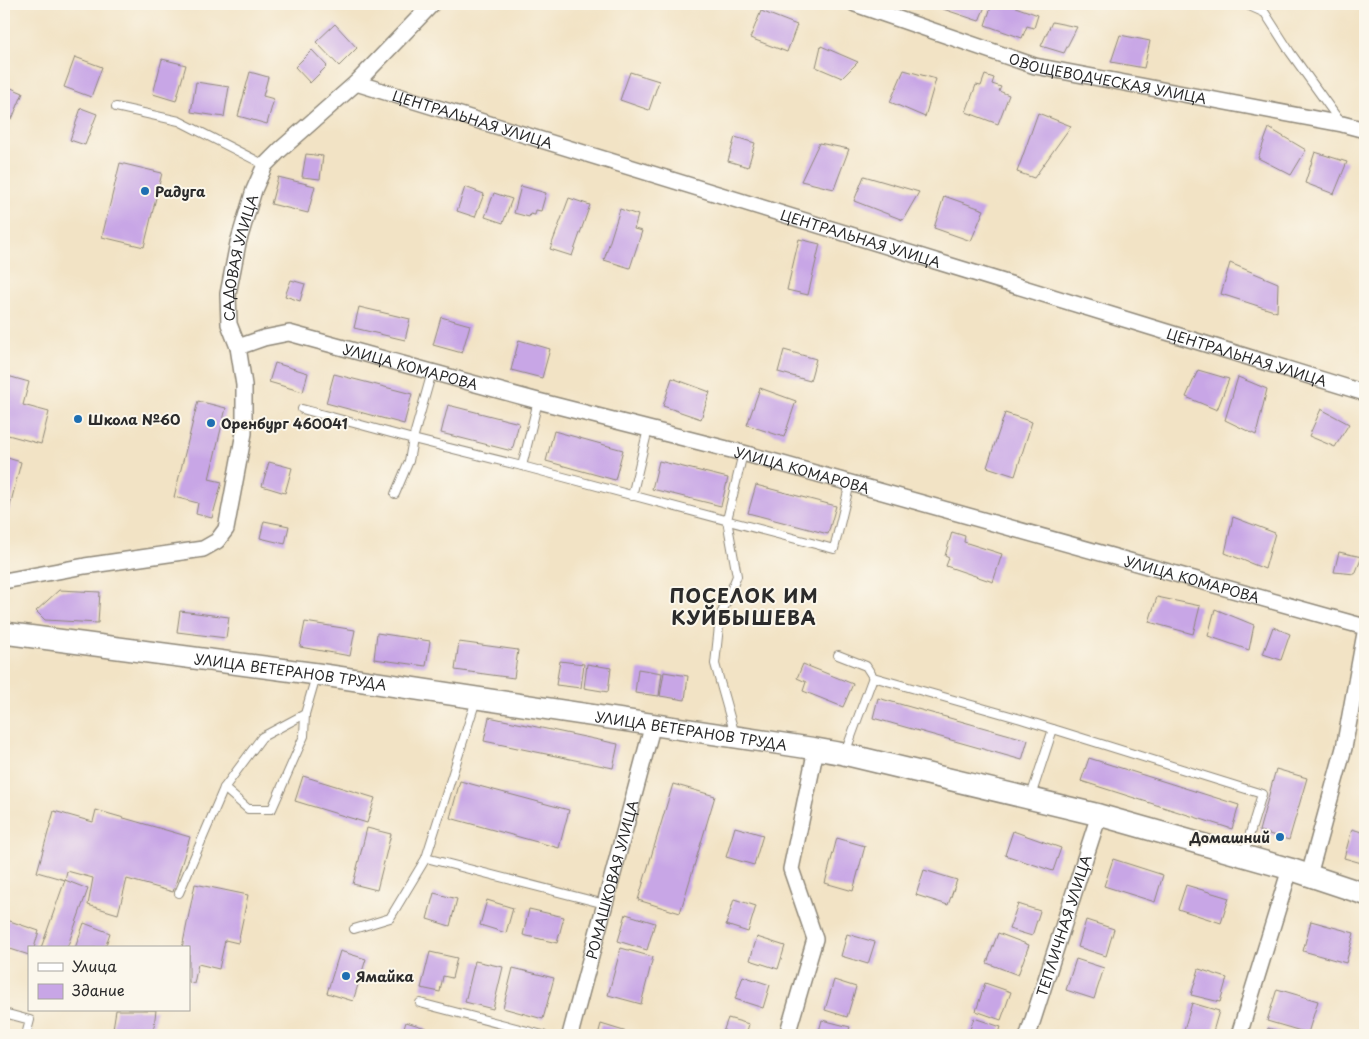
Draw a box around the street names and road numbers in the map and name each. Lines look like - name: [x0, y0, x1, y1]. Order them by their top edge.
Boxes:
- street label: ОВОЩЕВОДЧЕСКАЯ УЛИЦА: [1006, 47, 1209, 109]
- street label: ЦЕНТРАЛЬНАЯ УЛИЦА: [390, 84, 556, 153]
- street label: САДОВАЯ УЛИЦА: [217, 192, 263, 322]
- street label: ЦЕНТРАЛЬНАЯ УЛИЦА: [778, 204, 944, 273]
- street label: ЦЕНТРАЛЬНАЯ УЛИЦА: [1164, 322, 1330, 391]
- street label: УЛИЦА КОМАРОВА: [341, 338, 480, 395]
- street label: УЛИЦА КОМАРОВА: [733, 441, 872, 498]
- street label: УЛИЦА КОМАРОВА: [1122, 550, 1262, 607]
- street label: УЛИЦА ВЕТЕРАНОВ ТРУДА: [193, 648, 388, 695]
- street label: УЛИЦА ВЕТЕРАНОВ ТРУДА: [594, 705, 789, 755]
- street label: РОМАШКОВАЯ УЛИЦА: [580, 797, 643, 961]
- street label: ТЕПЛИЧНАЯ УЛИЦА: [1031, 852, 1096, 999]

